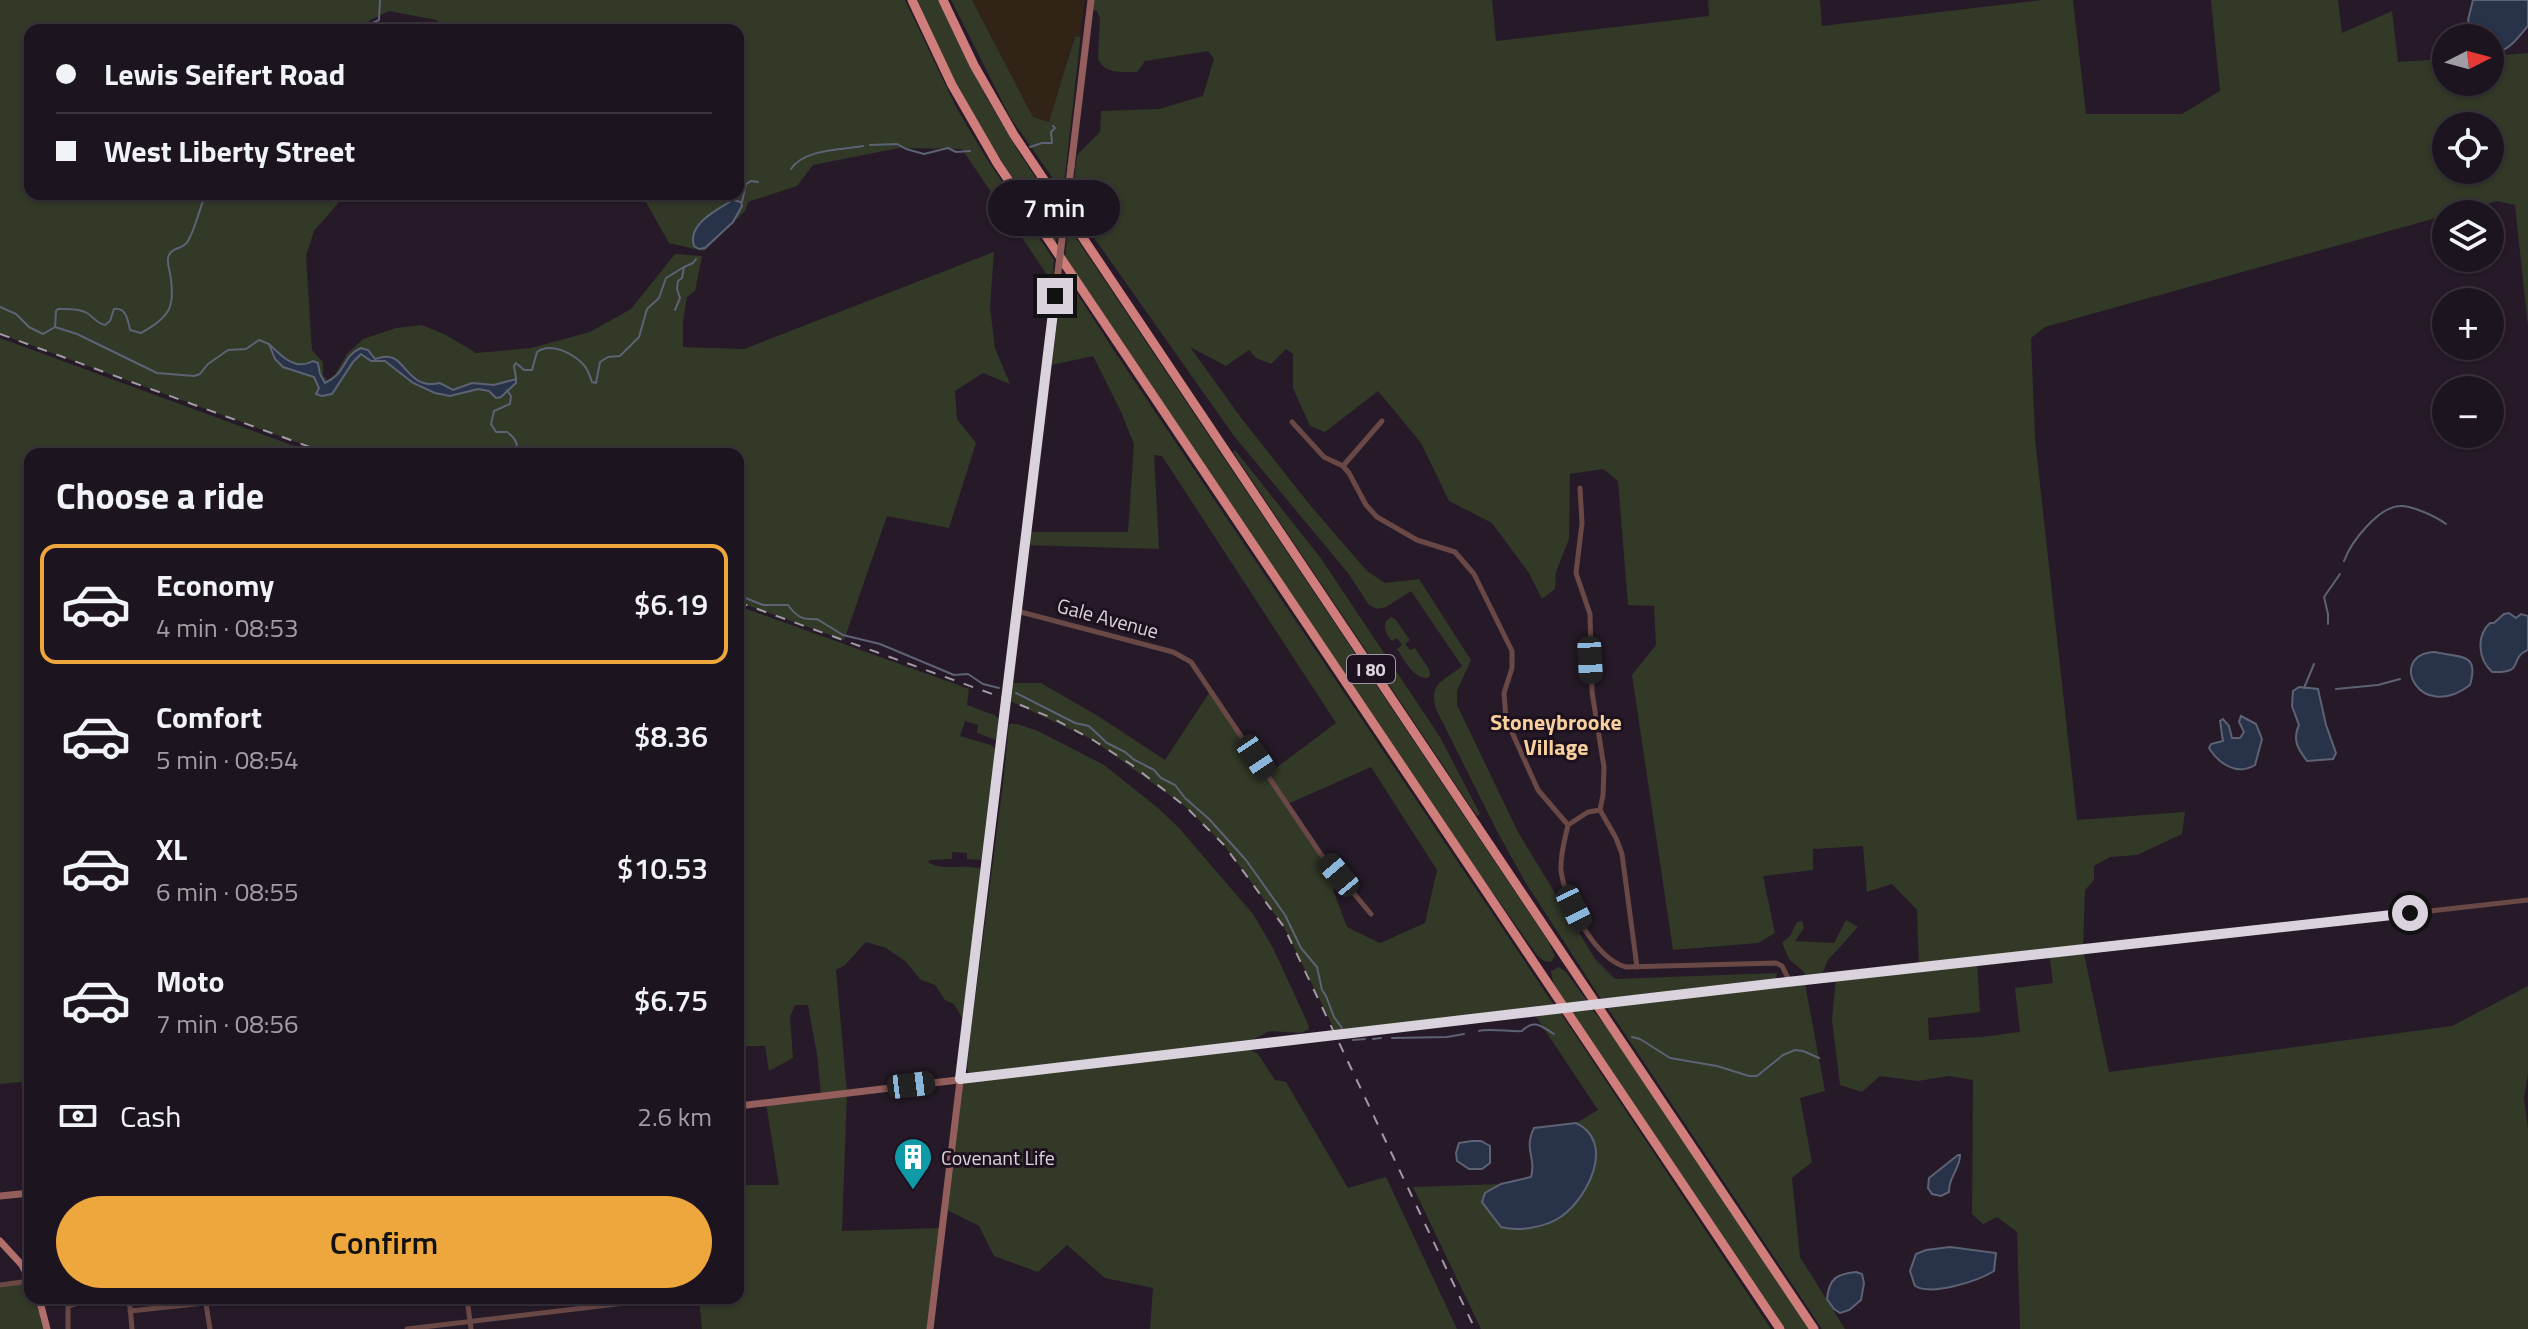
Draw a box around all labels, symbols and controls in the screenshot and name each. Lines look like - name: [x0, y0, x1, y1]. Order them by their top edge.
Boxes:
- north arrow: [2432, 24, 2504, 96]
- map controls: [2432, 24, 2504, 448]
- text: Lewis Seifert Road: [104, 51, 345, 97]
- button: locate: [2432, 112, 2504, 184]
- text: West Liberty Street: [104, 128, 355, 174]
- callout: 7 min: [989, 180, 1121, 236]
- text: 7 min: [1023, 188, 1085, 227]
- button: layers: [2432, 200, 2504, 272]
- route end: [1037, 278, 1073, 314]
- button: +: [2432, 288, 2504, 360]
- button: −: [2432, 376, 2504, 448]
- text: Choose a ride: [56, 468, 264, 523]
- text: Economy: [156, 562, 274, 608]
- icon: car: [60, 568, 132, 640]
- text: $6.19: [634, 581, 708, 627]
- street label: Gale Avenue: [1054, 590, 1162, 646]
- text: 4 min · 08:53: [156, 608, 299, 647]
- car: [1577, 635, 1603, 685]
- road number: I 80: [1347, 655, 1395, 683]
- text: Comfort: [156, 694, 262, 740]
- icon: car: [60, 700, 132, 772]
- district label: Stoneybrooke Village: [1490, 705, 1622, 764]
- text: $8.36: [634, 713, 708, 759]
- car: [1233, 730, 1279, 784]
- text: 5 min · 08:54: [156, 740, 299, 779]
- text: XL: [156, 826, 187, 872]
- icon: car: [60, 832, 132, 904]
- text: $10.53: [617, 845, 708, 891]
- car: [1314, 849, 1364, 901]
- text: 6 min · 08:55: [156, 872, 299, 911]
- car: [1553, 881, 1595, 935]
- route start: [2392, 895, 2428, 931]
- text: Moto: [156, 958, 224, 1004]
- icon: car: [60, 964, 132, 1036]
- text: $6.75: [634, 977, 708, 1023]
- text: 7 min · 08:56: [156, 1004, 299, 1043]
- car: [886, 1070, 936, 1100]
- text: Cash: [120, 1093, 181, 1139]
- icon: cash: [56, 1094, 100, 1138]
- text: 2.6 km: [637, 1097, 712, 1136]
- building icon: Covenant Life: [892, 1136, 934, 1191]
- place label: Covenant Life: [941, 1142, 1055, 1173]
- button: Confirm: [56, 1196, 712, 1288]

